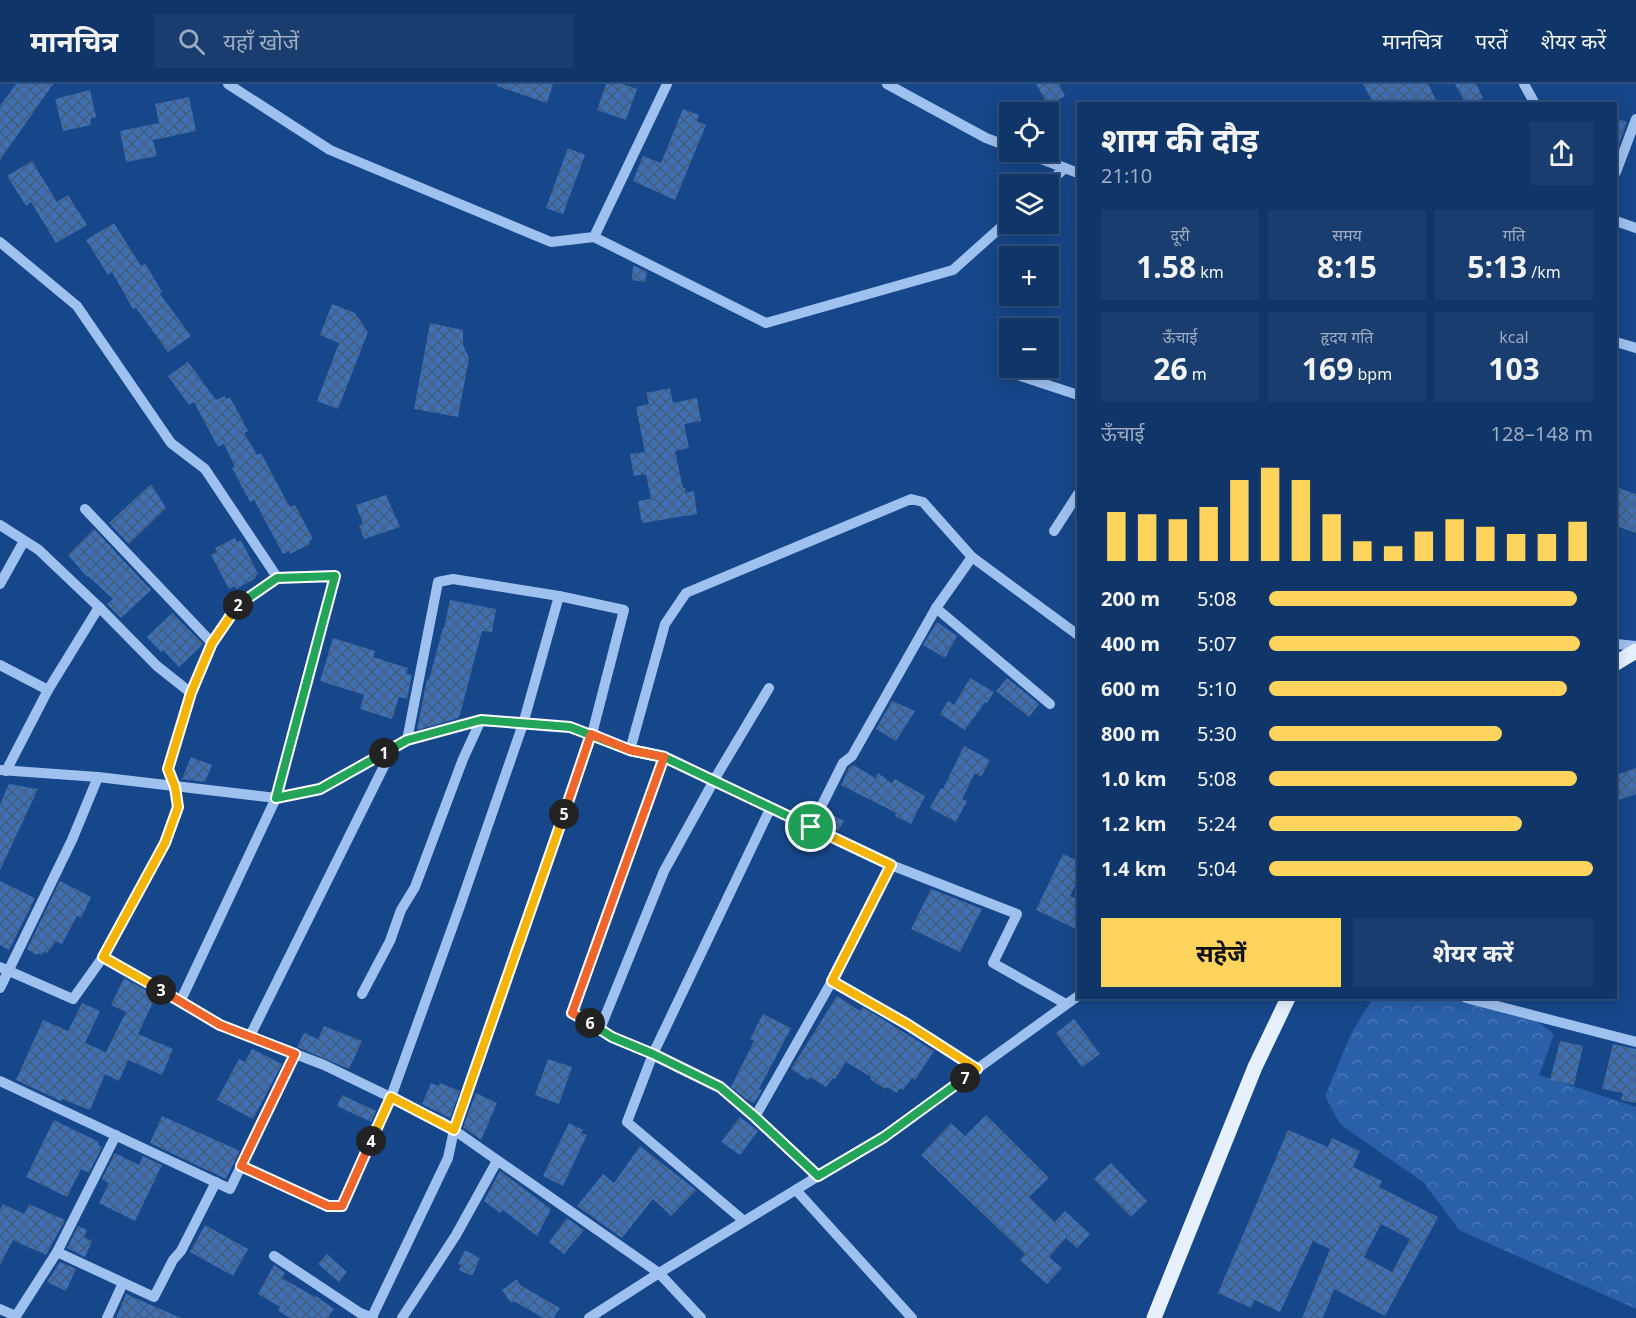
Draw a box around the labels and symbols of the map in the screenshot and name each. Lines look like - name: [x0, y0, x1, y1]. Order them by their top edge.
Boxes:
- pin: 2: [223, 590, 253, 620]
- pin: 1: [369, 738, 399, 768]
- pin: 5: [549, 799, 579, 829]
- pin: [785, 801, 836, 852]
- pin: 3: [146, 975, 176, 1005]
- pin: 6: [575, 1008, 605, 1038]
- pin: 7: [950, 1063, 980, 1093]
- pin: 4: [356, 1126, 386, 1156]

